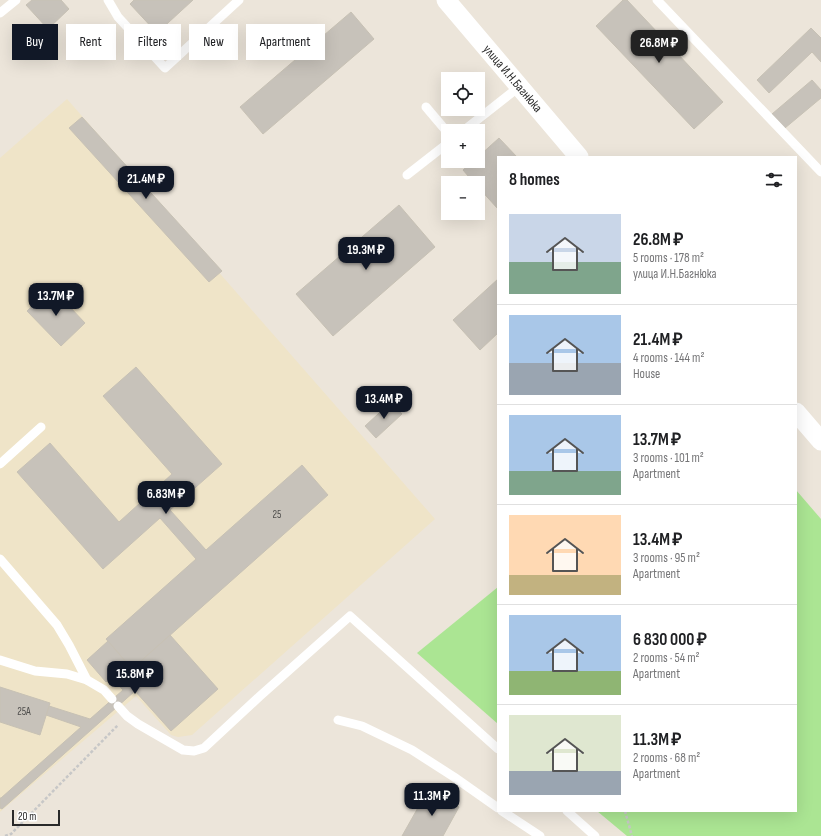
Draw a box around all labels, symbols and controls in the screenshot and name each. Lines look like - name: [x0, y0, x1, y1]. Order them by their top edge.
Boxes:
- chip: Buy: [12, 24, 58, 60]
- chip: Rent: [66, 24, 116, 60]
- chip: Filters: [124, 24, 181, 60]
- chip: New: [189, 24, 238, 60]
- chip: Apartment: [246, 24, 325, 60]
- pin: 26.8M ₽: [622, 30, 696, 64]
- text: 26.8M ₽: [640, 35, 678, 51]
- street label: улица И.Н.Багнюка: [479, 41, 546, 116]
- map controls: [441, 72, 485, 220]
- button: locate: [441, 72, 485, 116]
- button: +: [441, 124, 485, 168]
- pin: 21.4M ₽: [109, 166, 183, 200]
- icon: filters: [763, 169, 785, 191]
- text: 8 homes: [509, 170, 560, 190]
- text: 21.4M ₽: [127, 171, 165, 187]
- button: −: [441, 176, 485, 220]
- icon: home: [541, 230, 589, 278]
- text: 26.8M ₽: [633, 230, 683, 250]
- pin: 19.3M ₽: [329, 237, 403, 271]
- text: 19.3M ₽: [347, 242, 385, 258]
- text: 5 rooms · 178 m²: [633, 250, 704, 266]
- text: улица И.Н.Багнюка: [633, 266, 717, 282]
- pin: 13.7M ₽: [19, 283, 93, 317]
- text: 13.7M ₽: [38, 288, 74, 304]
- text: 21.4M ₽: [633, 330, 683, 350]
- icon: home: [541, 331, 589, 379]
- text: 4 rooms · 144 m²: [633, 350, 704, 366]
- text: House: [633, 366, 660, 382]
- pin: 13.4M ₽: [347, 386, 421, 420]
- text: 13.4M ₽: [365, 391, 403, 407]
- text: 13.7M ₽: [633, 430, 681, 450]
- icon: home: [541, 431, 589, 479]
- text: 3 rooms · 101 m²: [633, 450, 704, 466]
- text: Apartment: [633, 466, 680, 482]
- pin: 6.83M ₽: [129, 481, 203, 515]
- text: 6.83M ₽: [147, 486, 185, 502]
- house number: 25: [273, 508, 281, 521]
- text: 13.4M ₽: [633, 530, 682, 550]
- icon: home: [541, 531, 589, 579]
- text: 3 rooms · 95 m²: [633, 550, 700, 566]
- text: Apartment: [633, 566, 680, 582]
- text: 6 830 000 ₽: [633, 630, 707, 650]
- icon: home: [541, 631, 589, 679]
- text: 2 rooms · 54 m²: [633, 650, 700, 666]
- pin: 15.8M ₽: [98, 661, 172, 695]
- text: 15.8M ₽: [116, 666, 154, 682]
- text: Apartment: [633, 666, 680, 682]
- house number: 25А: [17, 705, 31, 718]
- text: 11.3M ₽: [633, 730, 682, 750]
- icon: home: [541, 731, 589, 779]
- text: 2 rooms · 68 m²: [633, 750, 700, 766]
- text: Apartment: [633, 766, 680, 782]
- pin: 11.3M ₽: [395, 783, 469, 817]
- text: 11.3M ₽: [413, 788, 451, 804]
- scale bar: [12, 808, 60, 827]
- text: 20 m: [18, 810, 36, 823]

